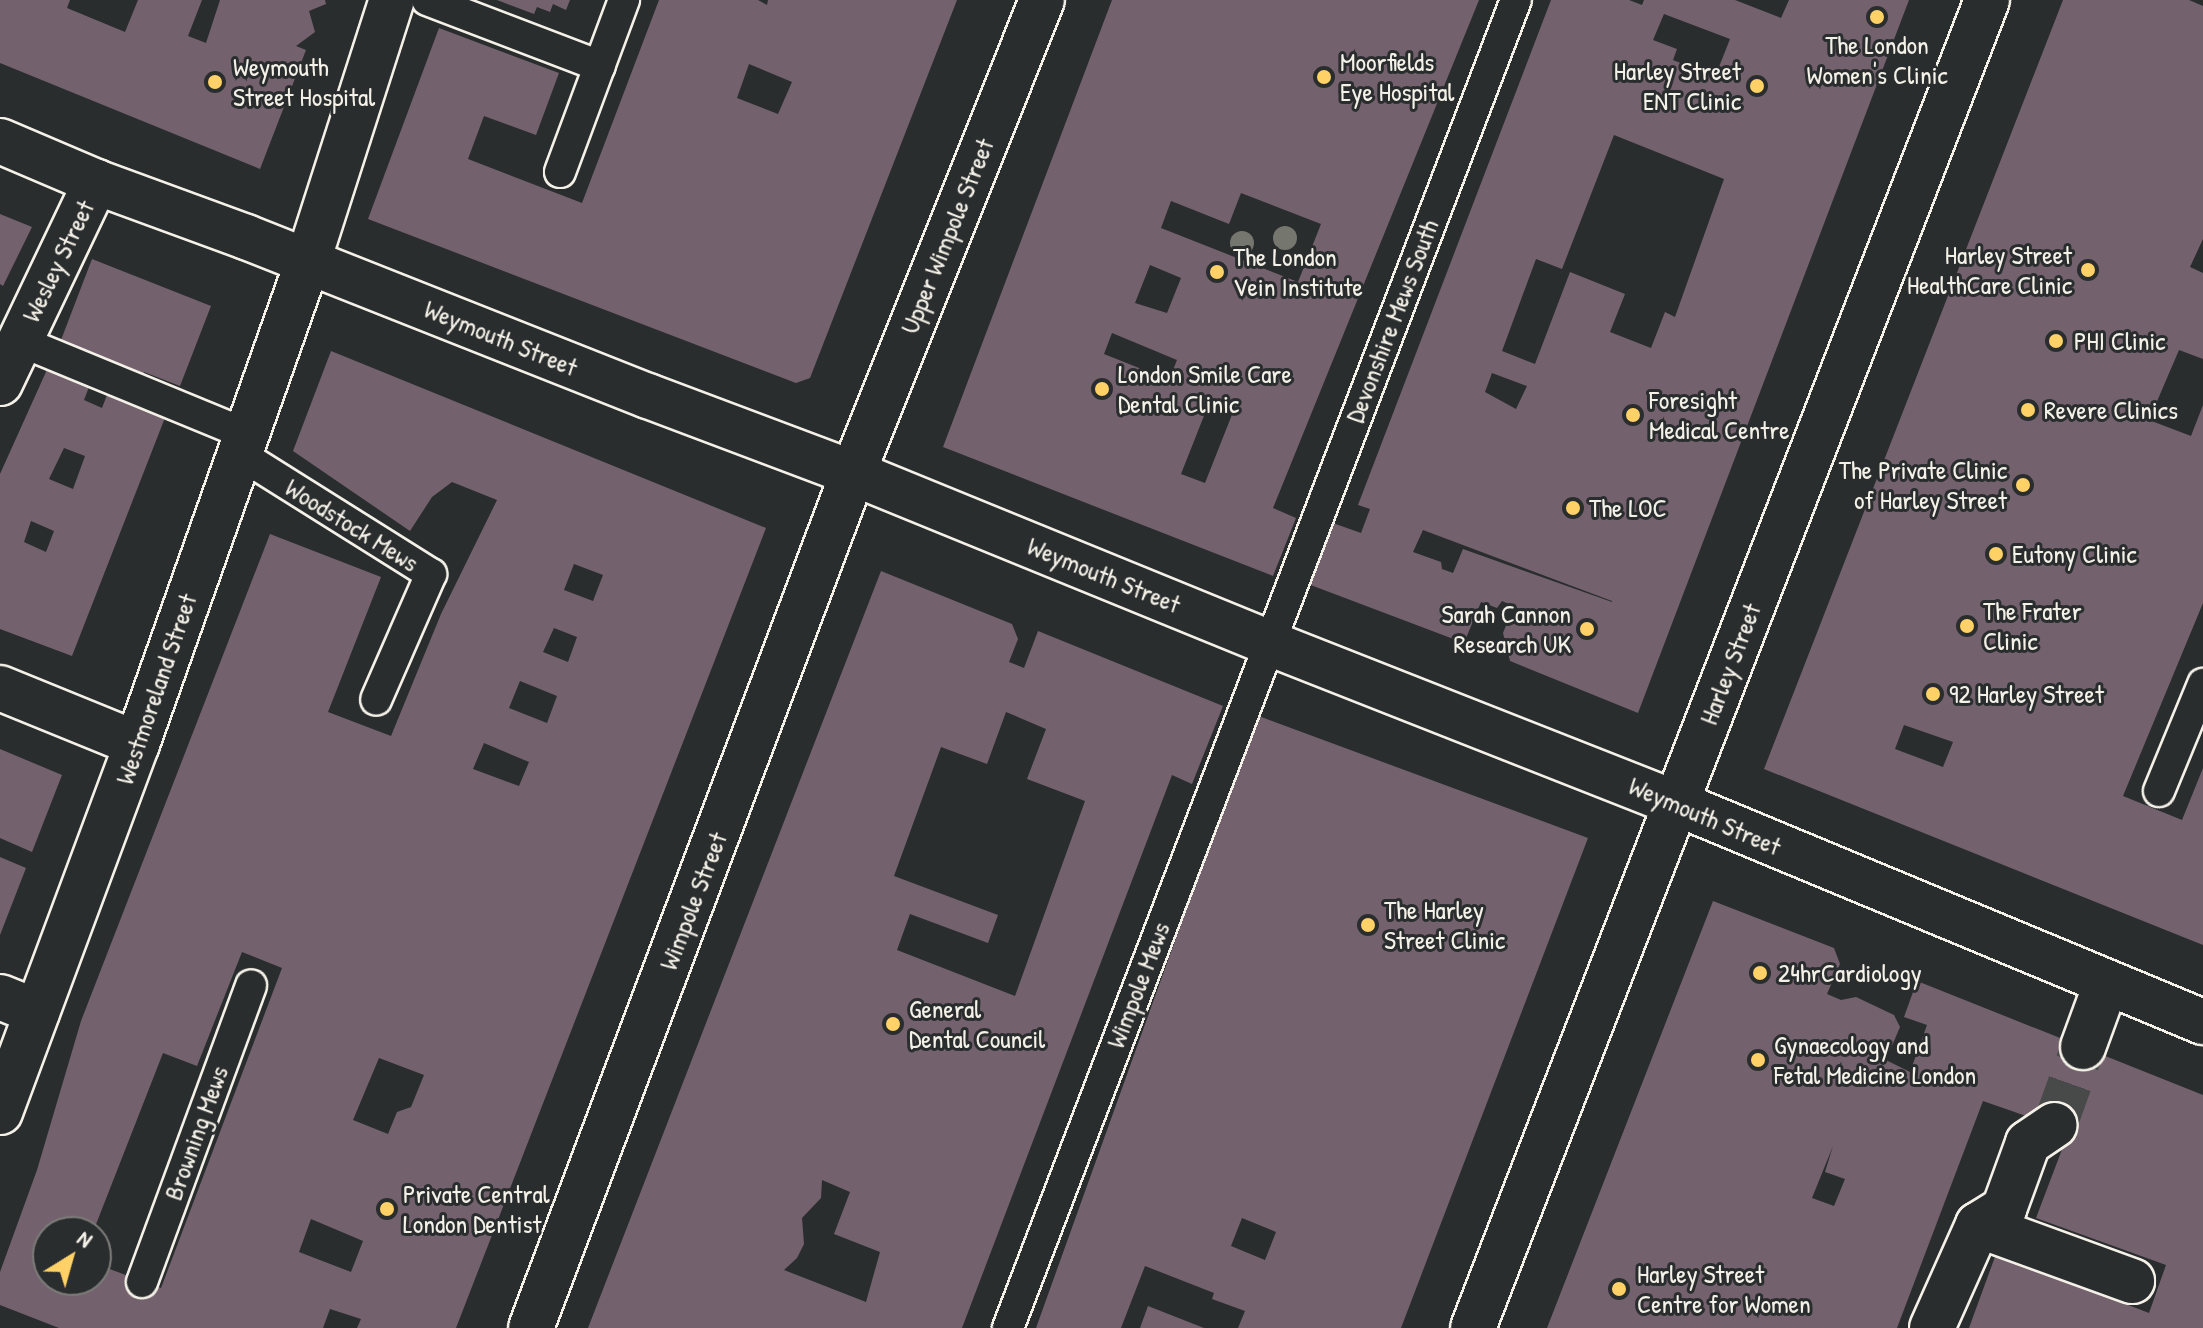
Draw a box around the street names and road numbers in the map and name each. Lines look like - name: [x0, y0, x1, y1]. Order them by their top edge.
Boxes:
- street label: Upper Wimpole Street: [894, 134, 1000, 338]
- street label: Wesley Street: [15, 195, 101, 327]
- street label: Devonshire Mews South: [1339, 215, 1445, 427]
- street label: Weymouth Street: [420, 293, 582, 383]
- street label: Woodstock Mews: [280, 472, 424, 578]
- street label: Weymouth Street: [1023, 530, 1185, 620]
- street label: Westmoreland Street: [109, 590, 203, 788]
- street label: Harley Street: [1693, 599, 1767, 729]
- street label: Weymouth Street: [1624, 770, 1786, 862]
- street label: Wimpole Street: [652, 828, 734, 974]
- street label: Wimpole Mews: [1100, 918, 1176, 1052]
- street label: Browning Mews: [157, 1062, 235, 1204]

